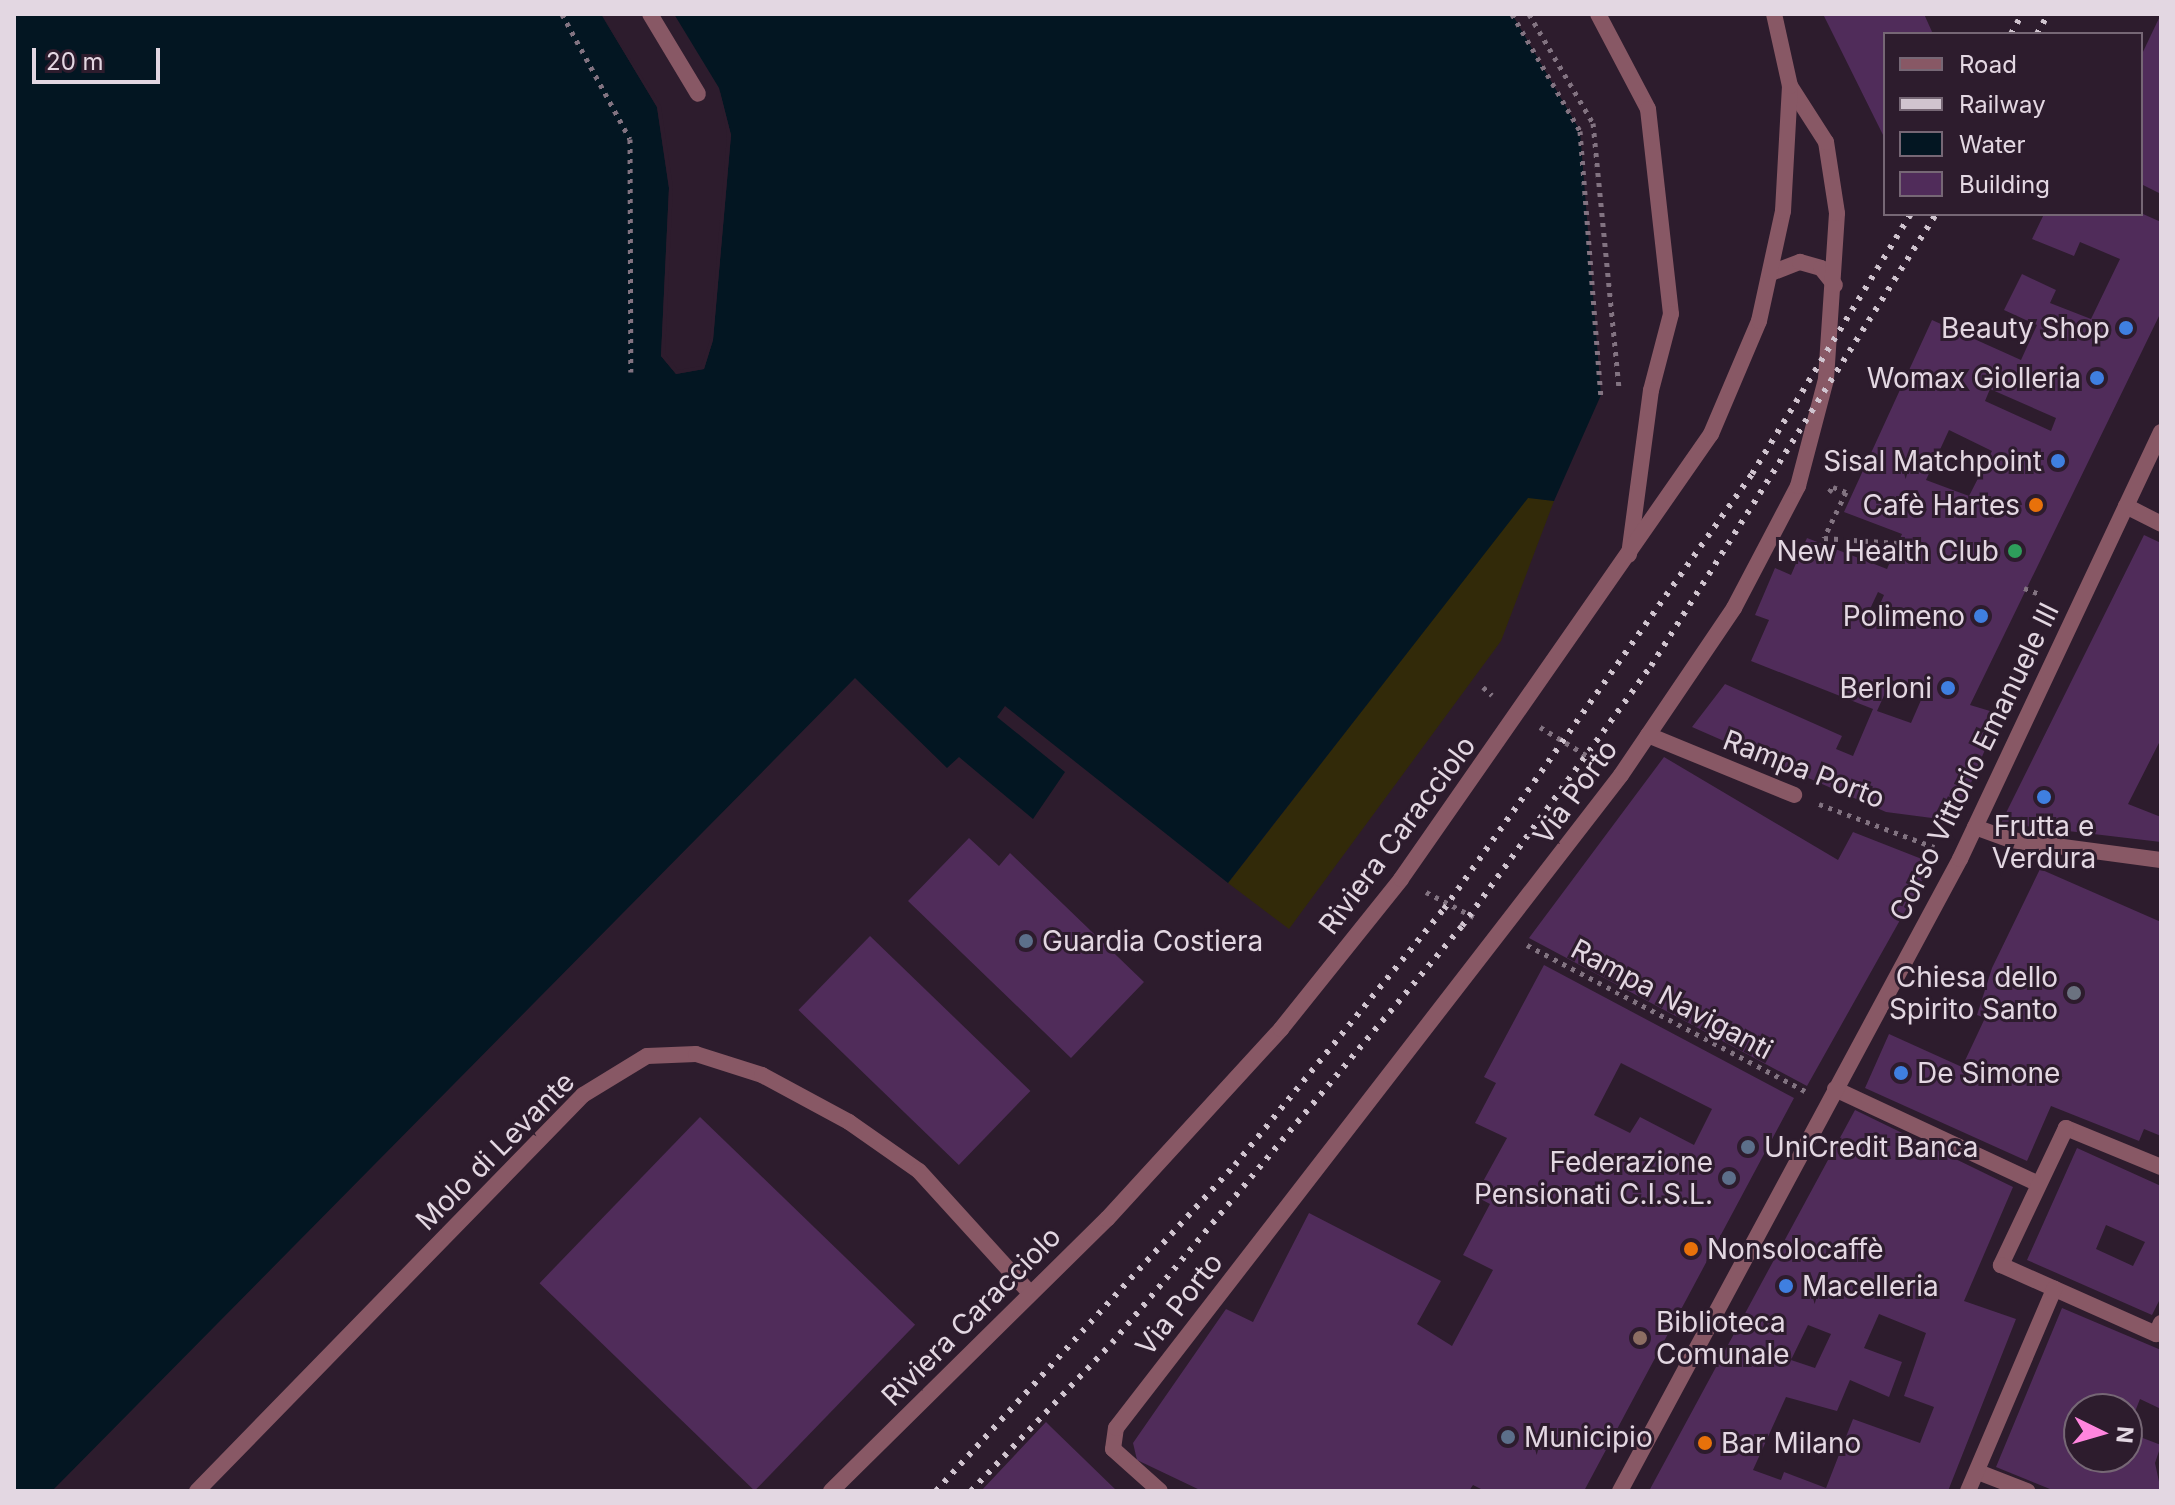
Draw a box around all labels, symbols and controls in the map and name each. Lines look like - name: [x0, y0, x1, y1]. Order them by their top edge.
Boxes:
- scale bar: [36, 32, 164, 82]
- legend: [1883, 32, 2143, 216]
- text: 20 m: [46, 47, 104, 76]
- text: Road: [1959, 50, 2017, 79]
- text: Railway: [1959, 90, 2046, 119]
- text: Water: [1959, 130, 2026, 159]
- text: Building: [1959, 170, 2050, 199]
- place label: Beauty Shop: [1941, 311, 2110, 345]
- marker: Beauty Shop: [2117, 319, 2135, 337]
- place label: Womax Giolleria: [1867, 361, 2081, 395]
- marker: Womax Giolleria: [2088, 369, 2106, 387]
- place label: Sisal Matchpoint: [1823, 444, 2042, 478]
- marker: Sisal Matchpoint: [2049, 452, 2067, 470]
- place label: Cafè Hartes: [1863, 488, 2020, 522]
- marker: Cafè Hartes: [2027, 496, 2045, 514]
- place label: New Health Club: [1776, 534, 1999, 568]
- marker: New Health Club: [2006, 542, 2024, 560]
- street label: Corso Vittorio Emanuele III: [1882, 597, 2066, 927]
- place label: Polimeno: [1843, 599, 1965, 633]
- marker: Polimeno: [1972, 607, 1990, 625]
- place label: Berloni: [1839, 671, 1932, 705]
- marker: Berloni: [1939, 679, 1957, 697]
- street label: Rampa Porto: [1718, 723, 1890, 815]
- street label: Riviera Caracciolo: [1312, 729, 1482, 941]
- street label: Via Porto: [1526, 733, 1624, 851]
- marker: Frutta e Verdura: [2035, 788, 2053, 806]
- place label: Frutta e Verdura: [1992, 809, 2096, 875]
- place label: Guardia Costiera: [1042, 924, 1263, 958]
- marker: Guardia Costiera: [1017, 932, 1035, 950]
- street label: Rampa Naviganti: [1565, 932, 1779, 1066]
- place label: Chiesa dello Spirito Santo: [1889, 960, 2058, 1026]
- marker: Chiesa dello Spirito Santo: [2065, 984, 2083, 1002]
- place label: De Simone: [1917, 1056, 2060, 1090]
- marker: De Simone: [1892, 1064, 1910, 1082]
- street label: Molo di Levante: [409, 1065, 581, 1237]
- place label: UniCredit Banca: [1764, 1130, 1979, 1164]
- marker: UniCredit Banca: [1739, 1138, 1757, 1156]
- place label: Federazione Pensionati C.I.S.L.: [1474, 1145, 1713, 1211]
- marker: Federazione Pensionati C.I.S.L.: [1720, 1169, 1738, 1187]
- street label: Riviera Caracciolo: [874, 1219, 1068, 1413]
- place label: Nonsolocaffè: [1707, 1232, 1884, 1266]
- marker: Nonsolocaffè: [1682, 1240, 1700, 1258]
- street label: Via Porto: [1129, 1246, 1229, 1362]
- place label: Macelleria: [1802, 1269, 1939, 1303]
- marker: Macelleria: [1777, 1277, 1795, 1295]
- place label: Biblioteca Comunale: [1656, 1305, 1790, 1371]
- marker: Biblioteca Comunale: [1631, 1329, 1649, 1347]
- north arrow: [2063, 1393, 2143, 1473]
- place label: Municipio: [1524, 1420, 1653, 1454]
- text: N: [2111, 1425, 2139, 1444]
- place label: Bar Milano: [1721, 1426, 1861, 1460]
- marker: Municipio: [1499, 1428, 1517, 1446]
- marker: Bar Milano: [1696, 1434, 1714, 1452]

